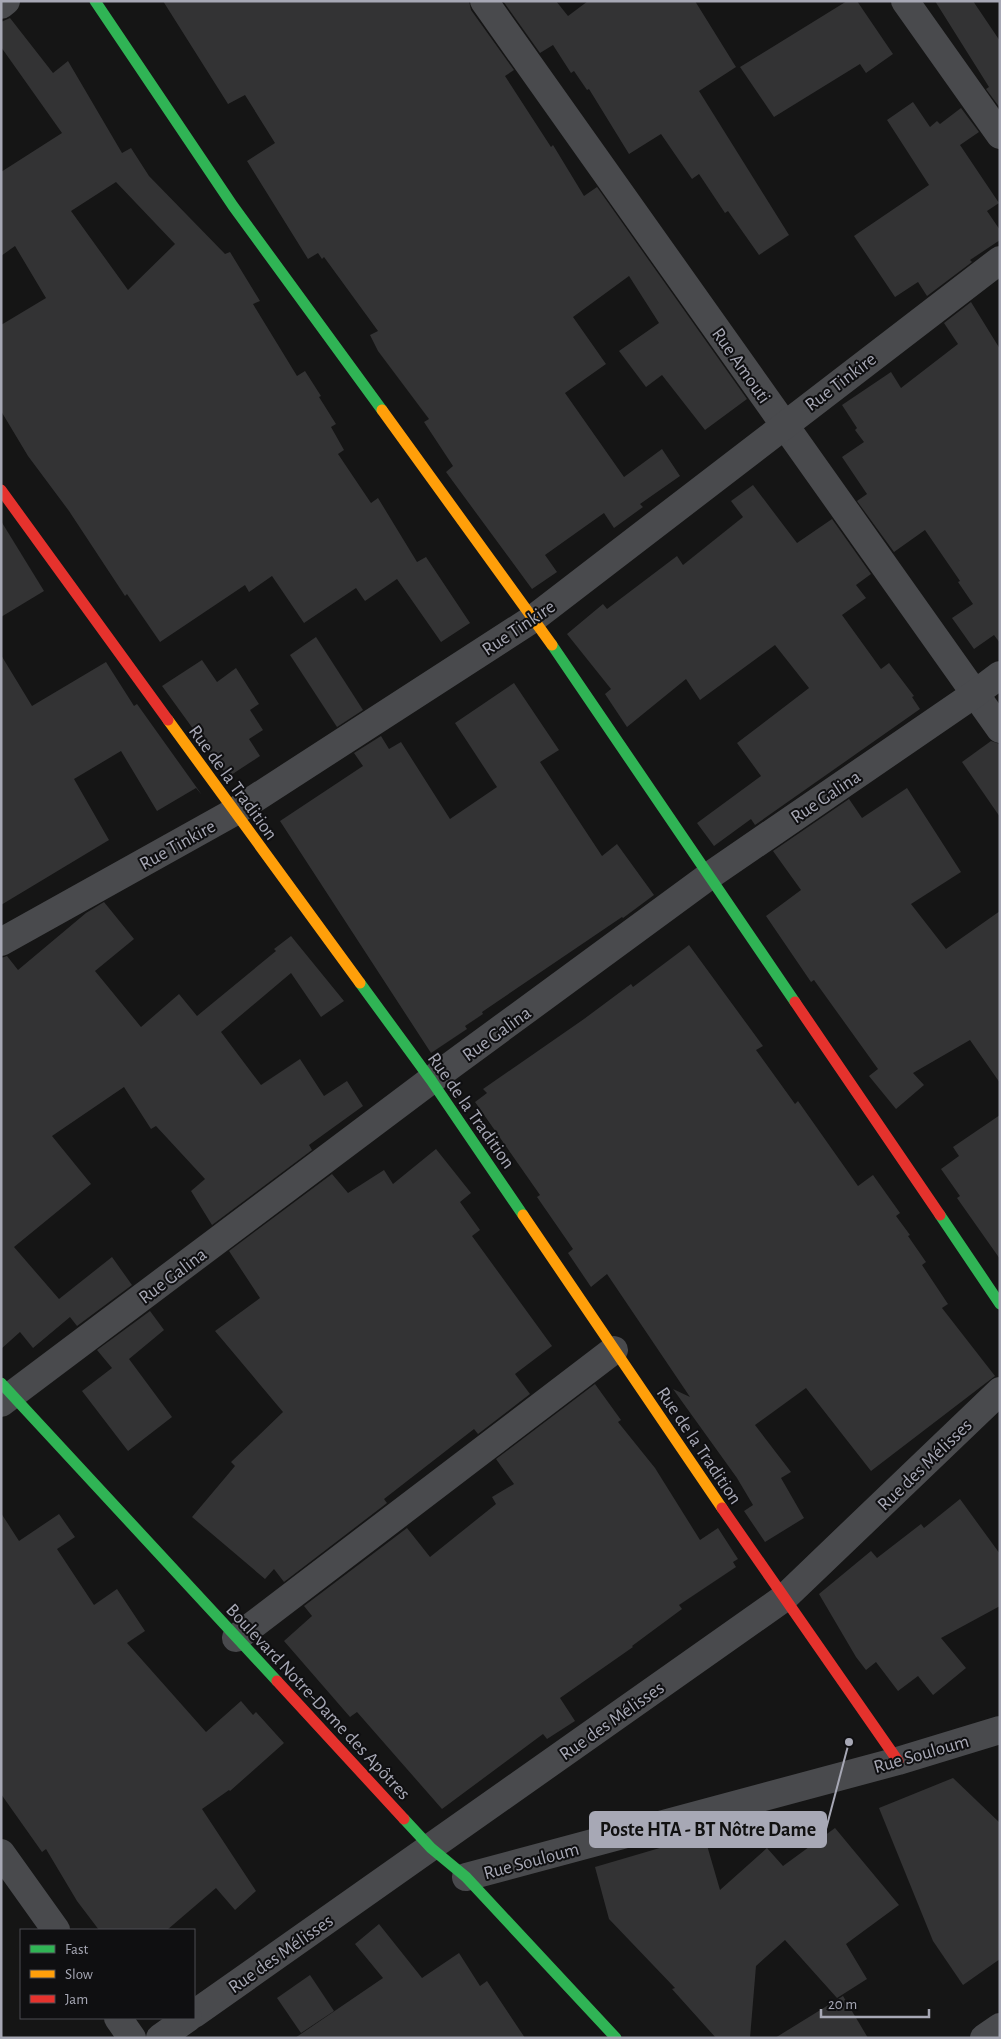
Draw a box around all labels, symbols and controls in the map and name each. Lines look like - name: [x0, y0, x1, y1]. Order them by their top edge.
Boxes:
- street label: Rue Amouti: [708, 325, 774, 407]
- street label: Rue Tinkire: [802, 349, 880, 415]
- street label: Rue Tinkire: [479, 597, 559, 659]
- street label: Rue de la Tradition: [185, 722, 281, 844]
- street label: Rue Galina: [788, 767, 864, 827]
- street label: Rue Tinkire: [137, 817, 219, 874]
- street label: Rue Galina: [459, 1003, 535, 1065]
- street label: Rue de la Tradition: [424, 1049, 518, 1172]
- street label: Rue Galina: [135, 1245, 211, 1308]
- street label: Rue de la Tradition: [653, 1384, 745, 1508]
- street label: Rue des Mélisses: [874, 1416, 976, 1515]
- street label: Boulevard Notre-Dame des Apôtres: [222, 1600, 414, 1804]
- street label: Rue des Mélisses: [556, 1678, 668, 1764]
- street label: Rue Souloum: [872, 1732, 971, 1777]
- callout: Poste HTA - BT Nôtre Dame: [590, 1812, 826, 1847]
- text: Poste HTA - BT Nôtre Dame: [600, 1820, 816, 1840]
- street label: Rue Souloum: [482, 1840, 581, 1883]
- street label: Rue des Mélisses: [225, 1911, 337, 1997]
- legend: [20, 1929, 195, 2019]
- text: Fast: [65, 1942, 89, 1957]
- text: Slow: [65, 1967, 93, 1982]
- scale bar: [821, 1986, 928, 2018]
- text: Jam: [65, 1992, 88, 2007]
- text: 20 m: [828, 1997, 857, 2012]

